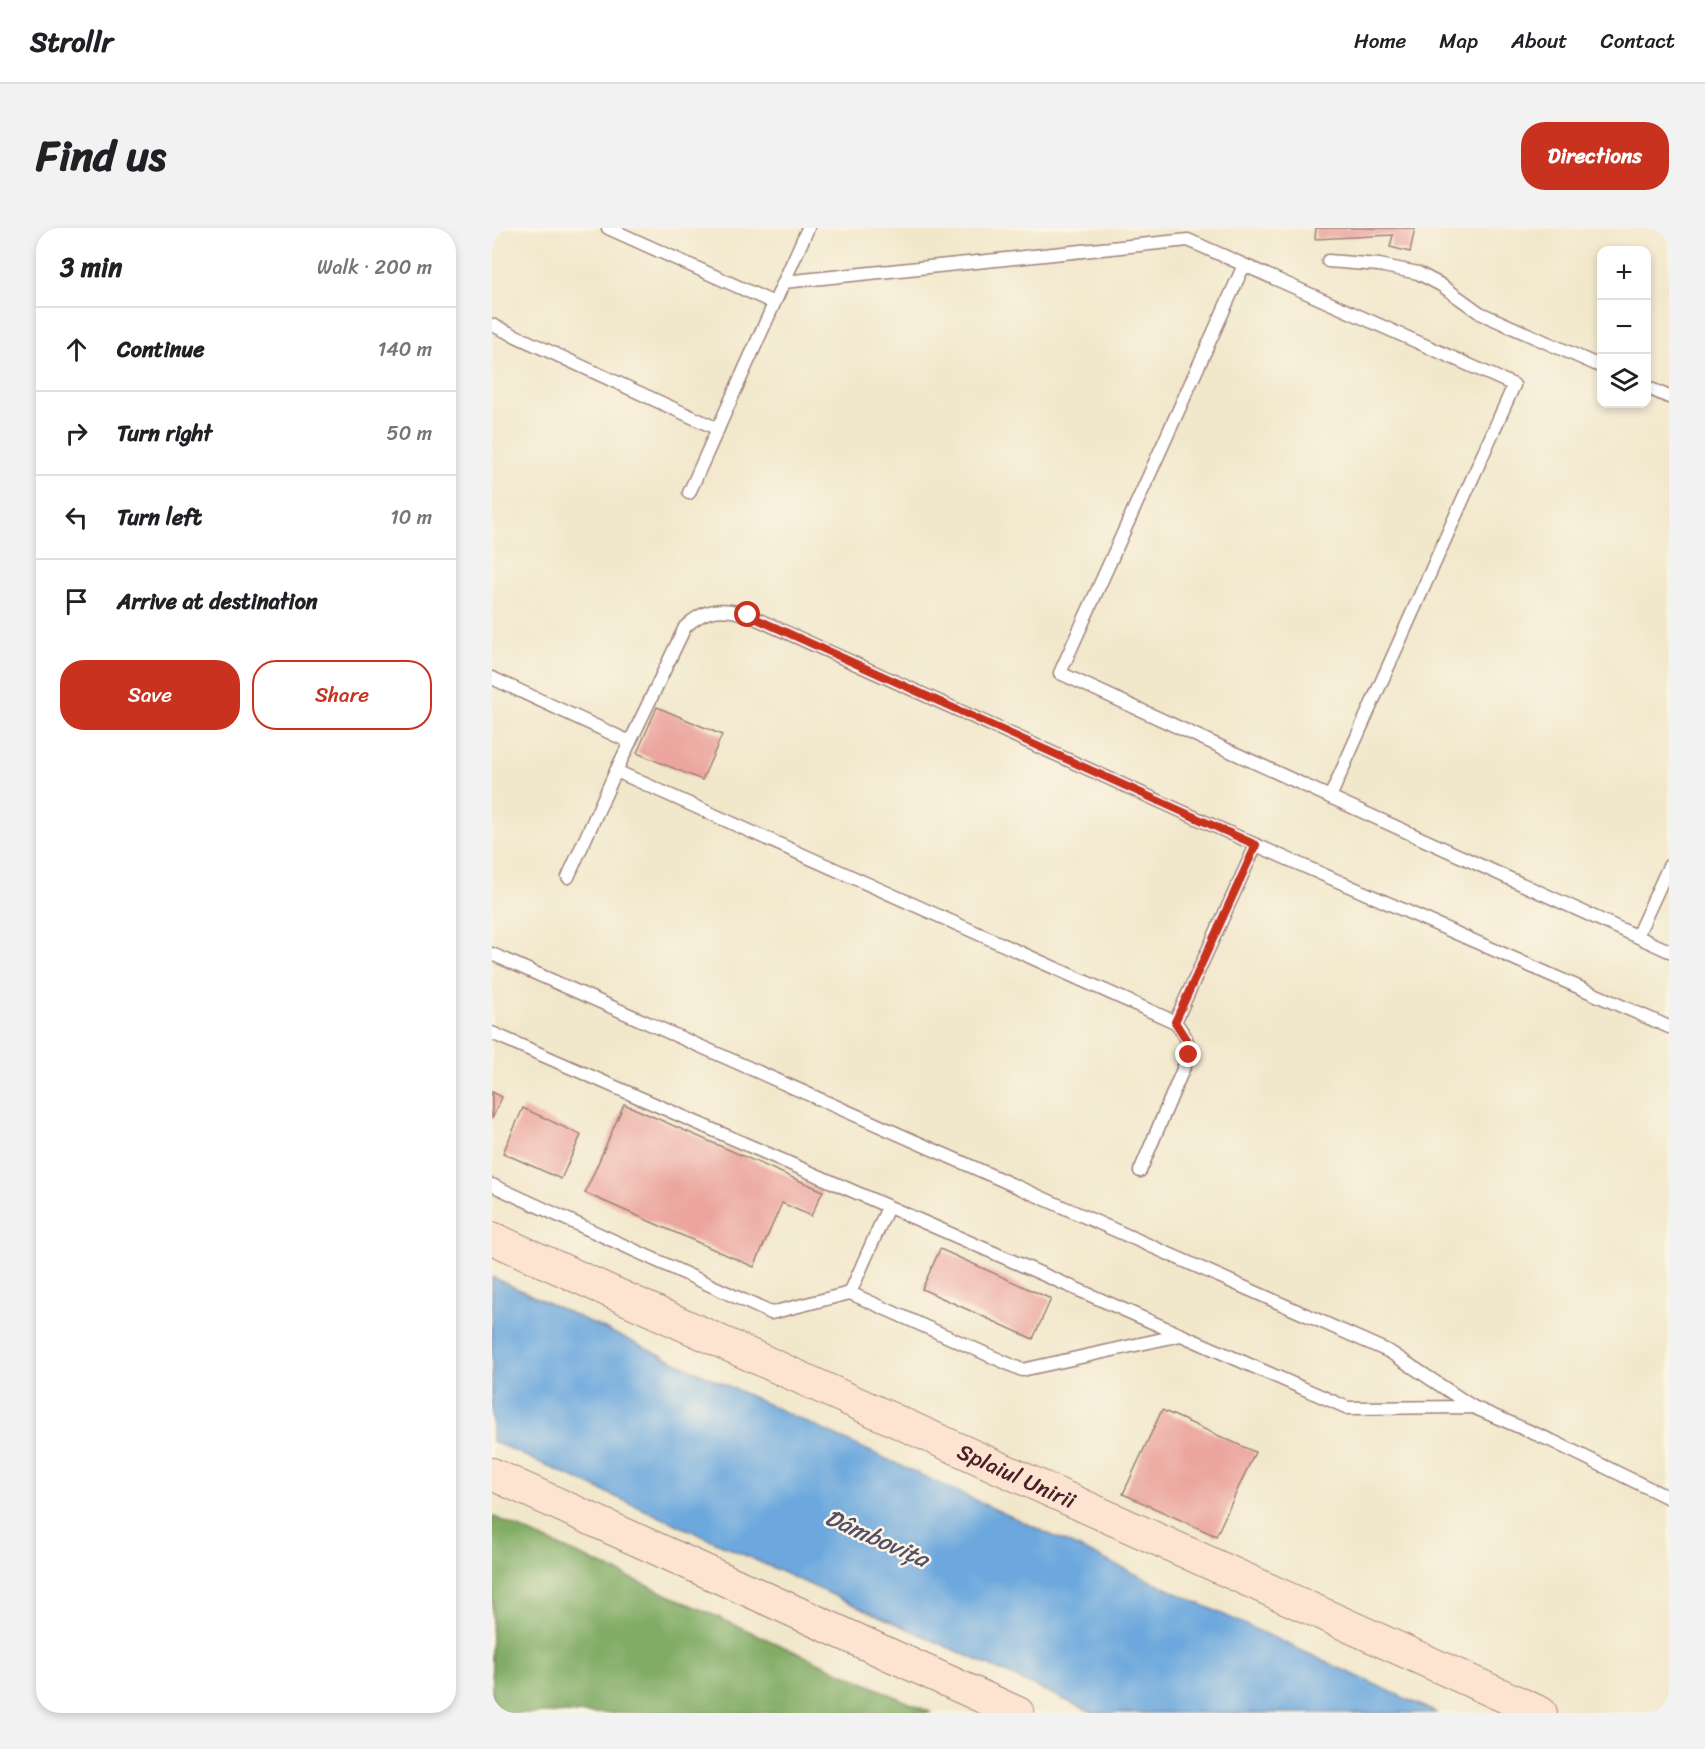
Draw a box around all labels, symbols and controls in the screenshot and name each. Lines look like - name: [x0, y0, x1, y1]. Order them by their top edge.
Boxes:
- text: Strollr: [30, 17, 113, 66]
- text: Home: [1354, 22, 1406, 60]
- text: Map: [1439, 22, 1478, 60]
- text: About: [1511, 22, 1568, 60]
- text: Contact: [1601, 22, 1675, 60]
- text: Find us: [36, 119, 166, 193]
- button: Directions: [1521, 122, 1669, 190]
- text: 3 min: [60, 244, 122, 290]
- map controls: [1597, 246, 1651, 408]
- button: +: [1597, 246, 1651, 300]
- text: Walk · 200 m: [317, 250, 432, 285]
- button: −: [1597, 300, 1651, 354]
- text: Continue: [117, 330, 205, 369]
- text: 140 m: [378, 332, 432, 367]
- icon: ahead: [60, 333, 93, 366]
- button: layers: [1597, 354, 1651, 408]
- text: Turn right: [117, 414, 212, 453]
- text: 50 m: [387, 416, 432, 451]
- icon: right: [60, 417, 93, 450]
- text: Turn left: [117, 498, 202, 537]
- text: 10 m: [390, 500, 432, 535]
- icon: left: [60, 501, 93, 534]
- text: Arrive at destination: [117, 582, 318, 621]
- icon: arrive: [60, 585, 93, 618]
- route start: [734, 601, 760, 627]
- button: Save: [60, 660, 240, 730]
- button: Share: [252, 660, 432, 730]
- route end: [1175, 1041, 1201, 1067]
- street label: Splaiul Unirii: [951, 1432, 1083, 1520]
- water label: Dâmbovița: [818, 1496, 938, 1580]

